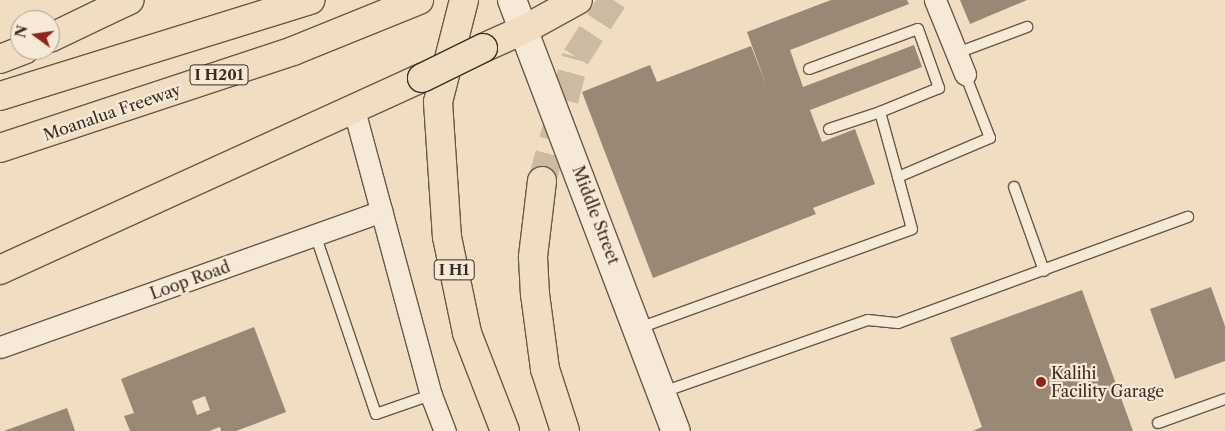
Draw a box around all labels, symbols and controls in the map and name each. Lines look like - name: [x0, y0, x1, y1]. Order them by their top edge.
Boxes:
- north arrow: [10, 10, 60, 60]
- text: N: [11, 24, 32, 40]
- road number: I H201: [189, 62, 249, 88]
- street label: Moanalua Freeway: [41, 79, 183, 145]
- street label: Middle Street: [568, 163, 624, 267]
- street label: Loop Road: [147, 257, 233, 303]
- road number: I H1: [433, 258, 475, 282]
- place label: Kalihi Facility Garage: [1051, 363, 1165, 401]
- marker: Kalihi Facility Garage: [1035, 376, 1047, 388]

